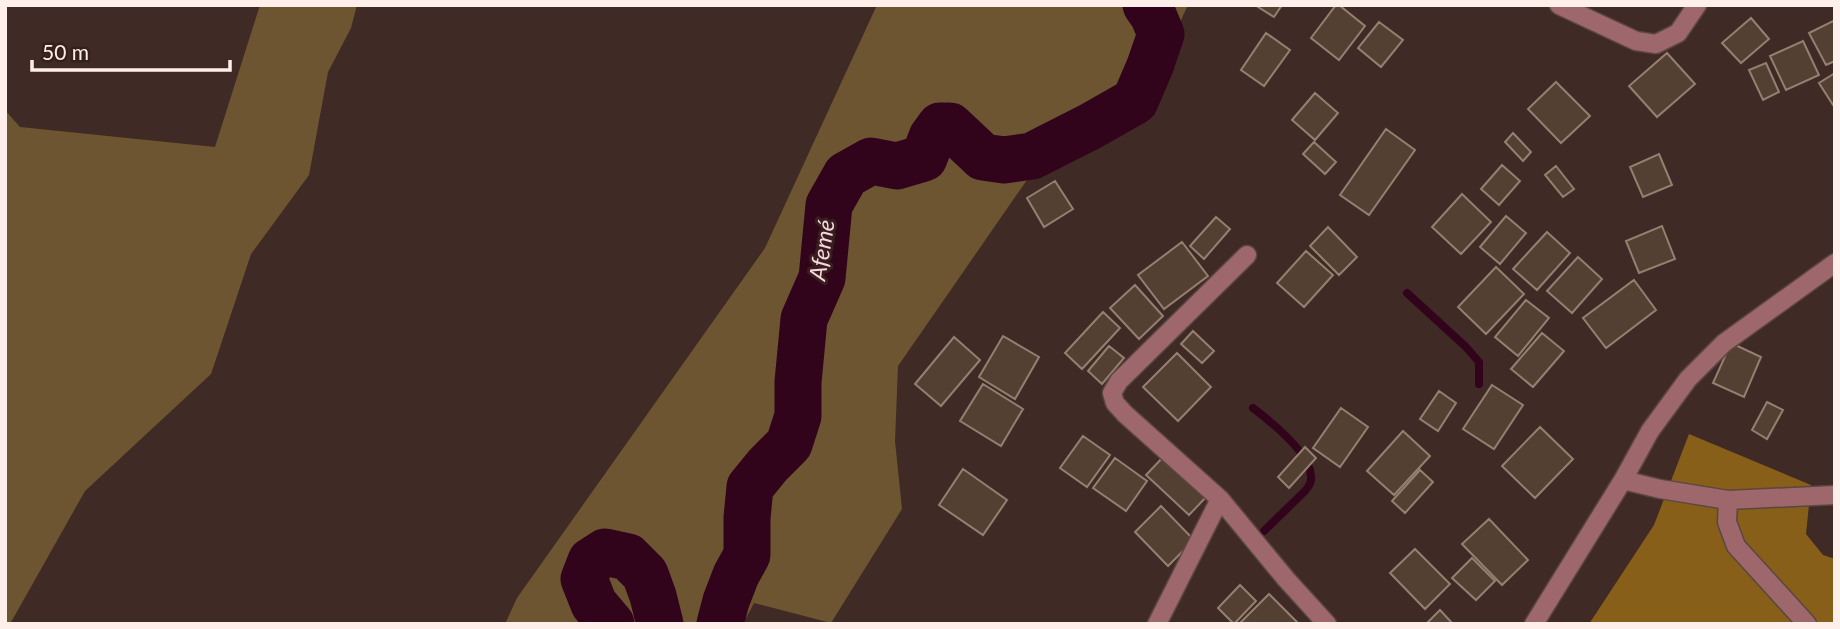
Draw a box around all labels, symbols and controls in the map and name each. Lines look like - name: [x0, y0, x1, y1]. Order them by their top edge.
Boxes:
- scale bar: [32, 28, 229, 72]
- text: 50 m: [42, 39, 89, 64]
- water label: Afemé: [802, 217, 840, 283]

